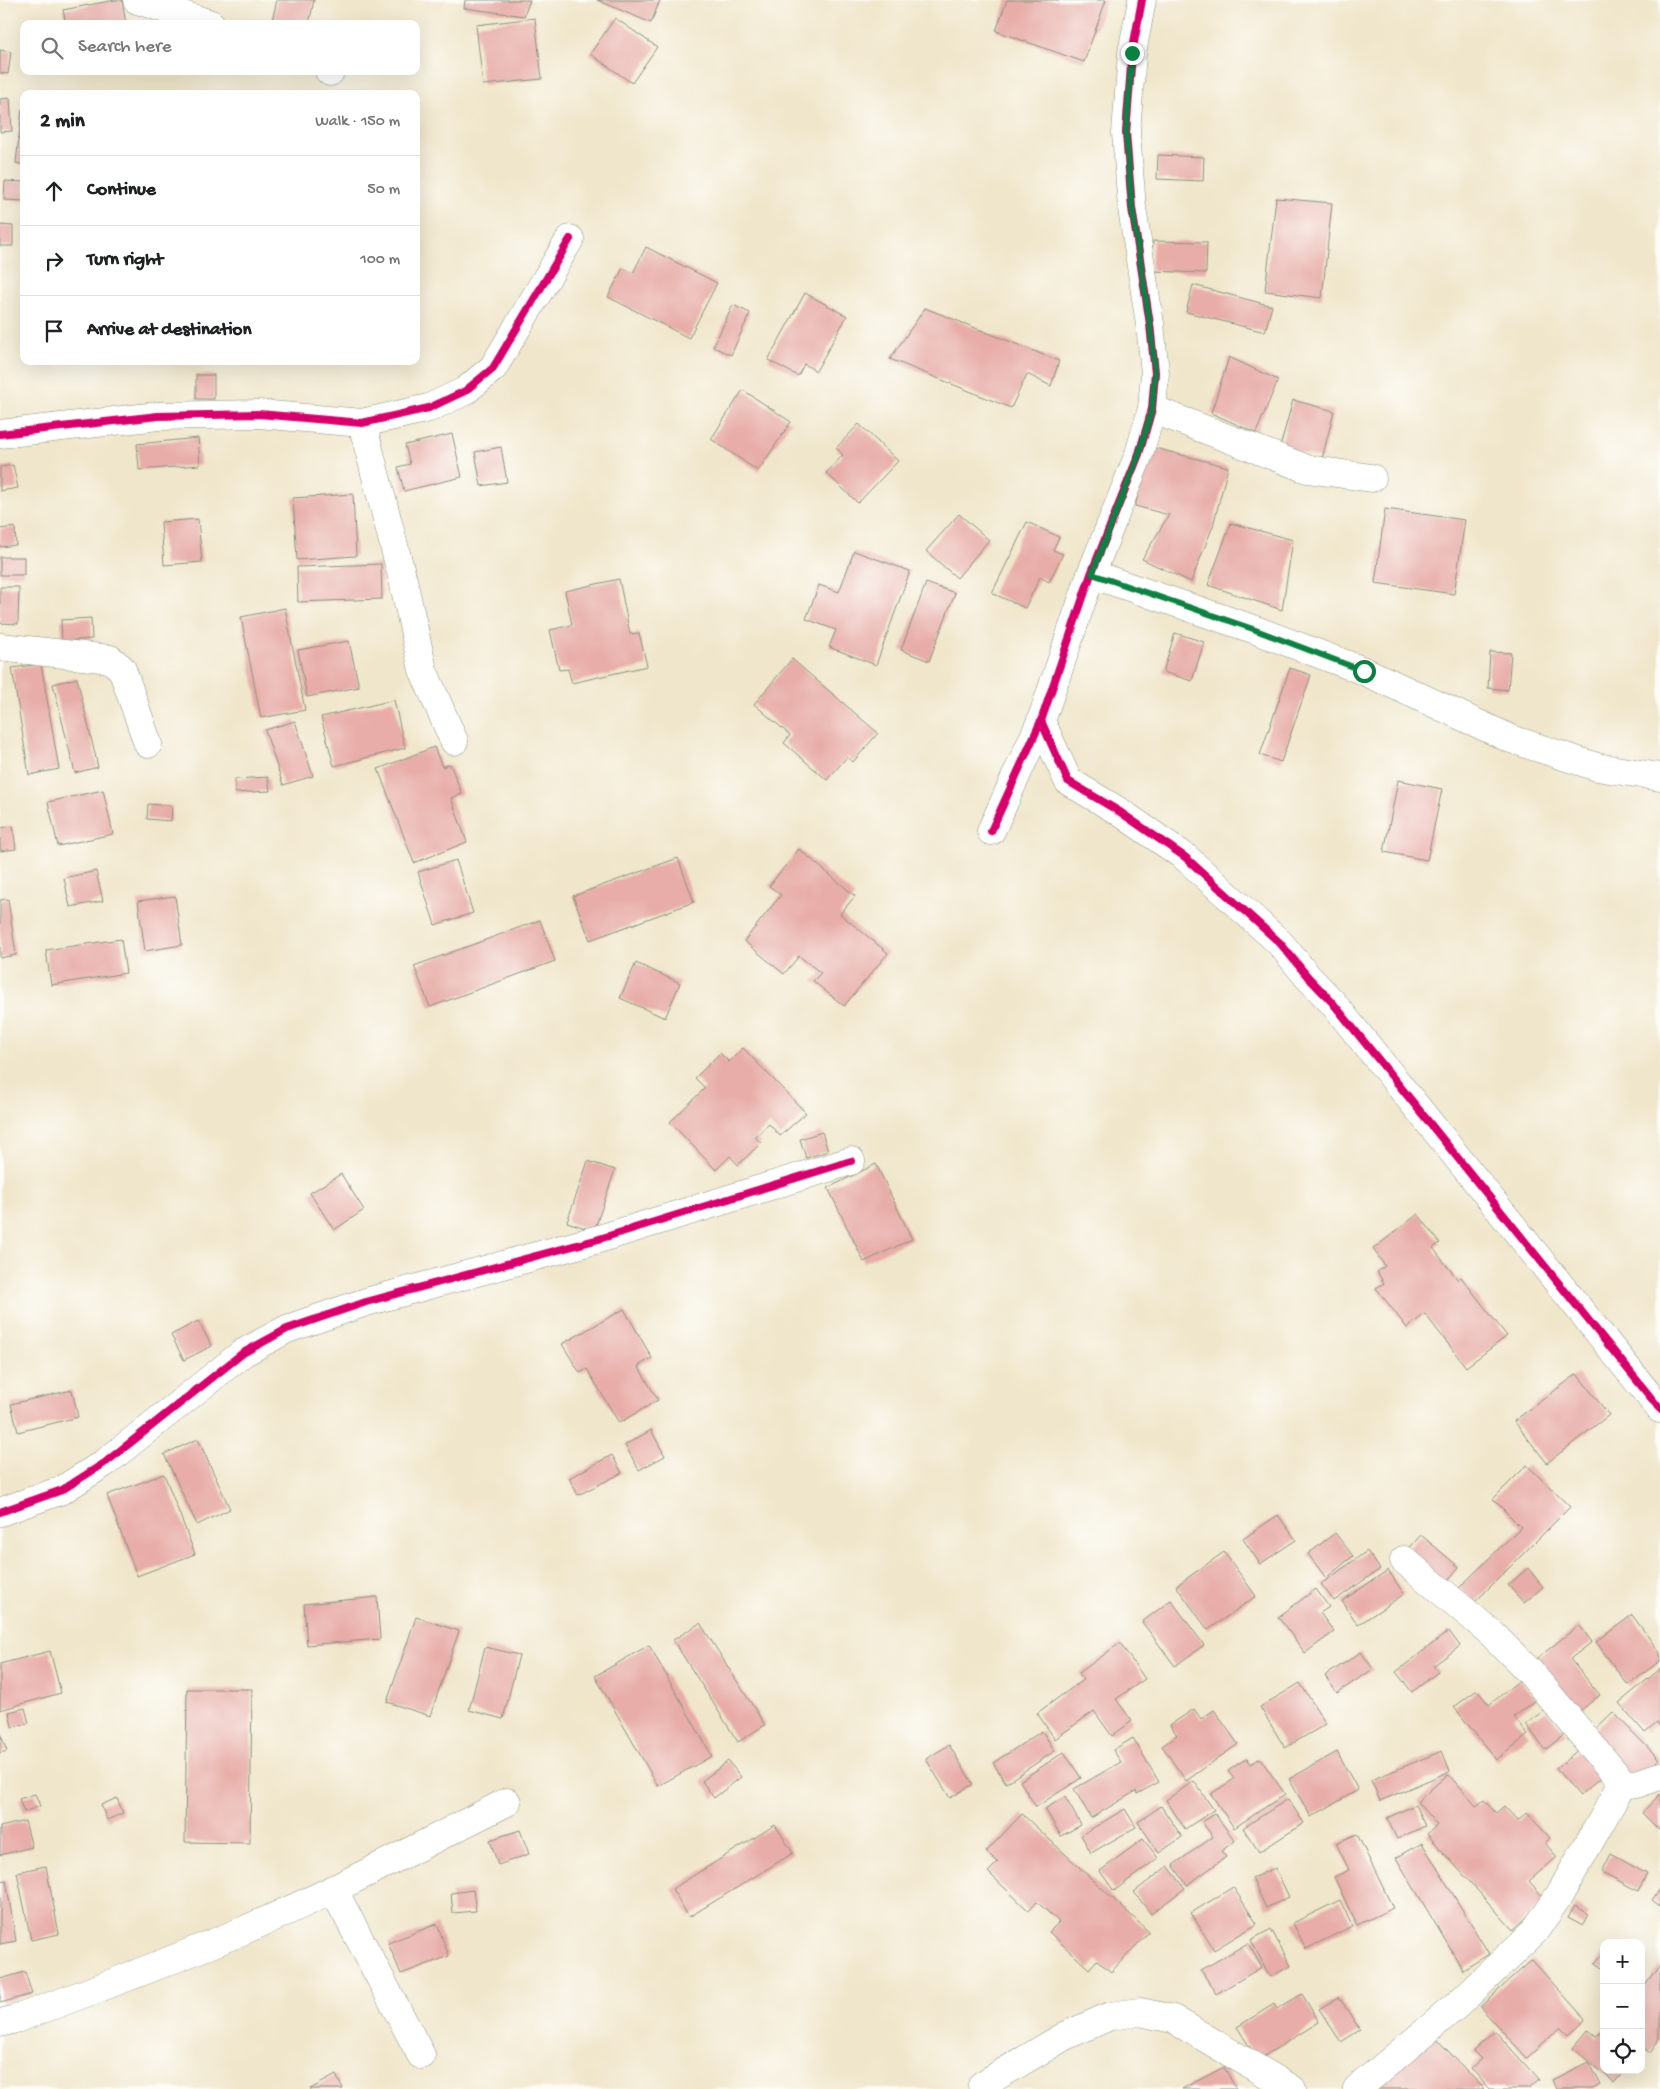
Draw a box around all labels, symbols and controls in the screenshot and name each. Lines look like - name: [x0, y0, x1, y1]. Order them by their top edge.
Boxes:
- search box: [20, 20, 420, 75]
- icon: search: [38, 34, 66, 62]
- text: Search here: [78, 36, 172, 59]
- route end: [1121, 42, 1144, 65]
- text: 2 min: [40, 110, 85, 135]
- text: Walk · 150 m: [315, 113, 400, 132]
- icon: ahead: [40, 177, 68, 205]
- text: Continue: [87, 179, 156, 202]
- text: 50 m: [367, 181, 400, 200]
- icon: right: [40, 247, 68, 275]
- text: Turn right: [87, 249, 163, 272]
- text: 100 m: [360, 251, 400, 270]
- icon: arrive: [40, 317, 68, 345]
- text: Arrive at destination: [87, 319, 251, 342]
- route start: [1353, 660, 1376, 683]
- map controls: [1600, 1939, 1645, 2074]
- button: +: [1600, 1939, 1645, 1984]
- button: −: [1600, 1984, 1645, 2029]
- button: locate: [1600, 2029, 1645, 2074]

